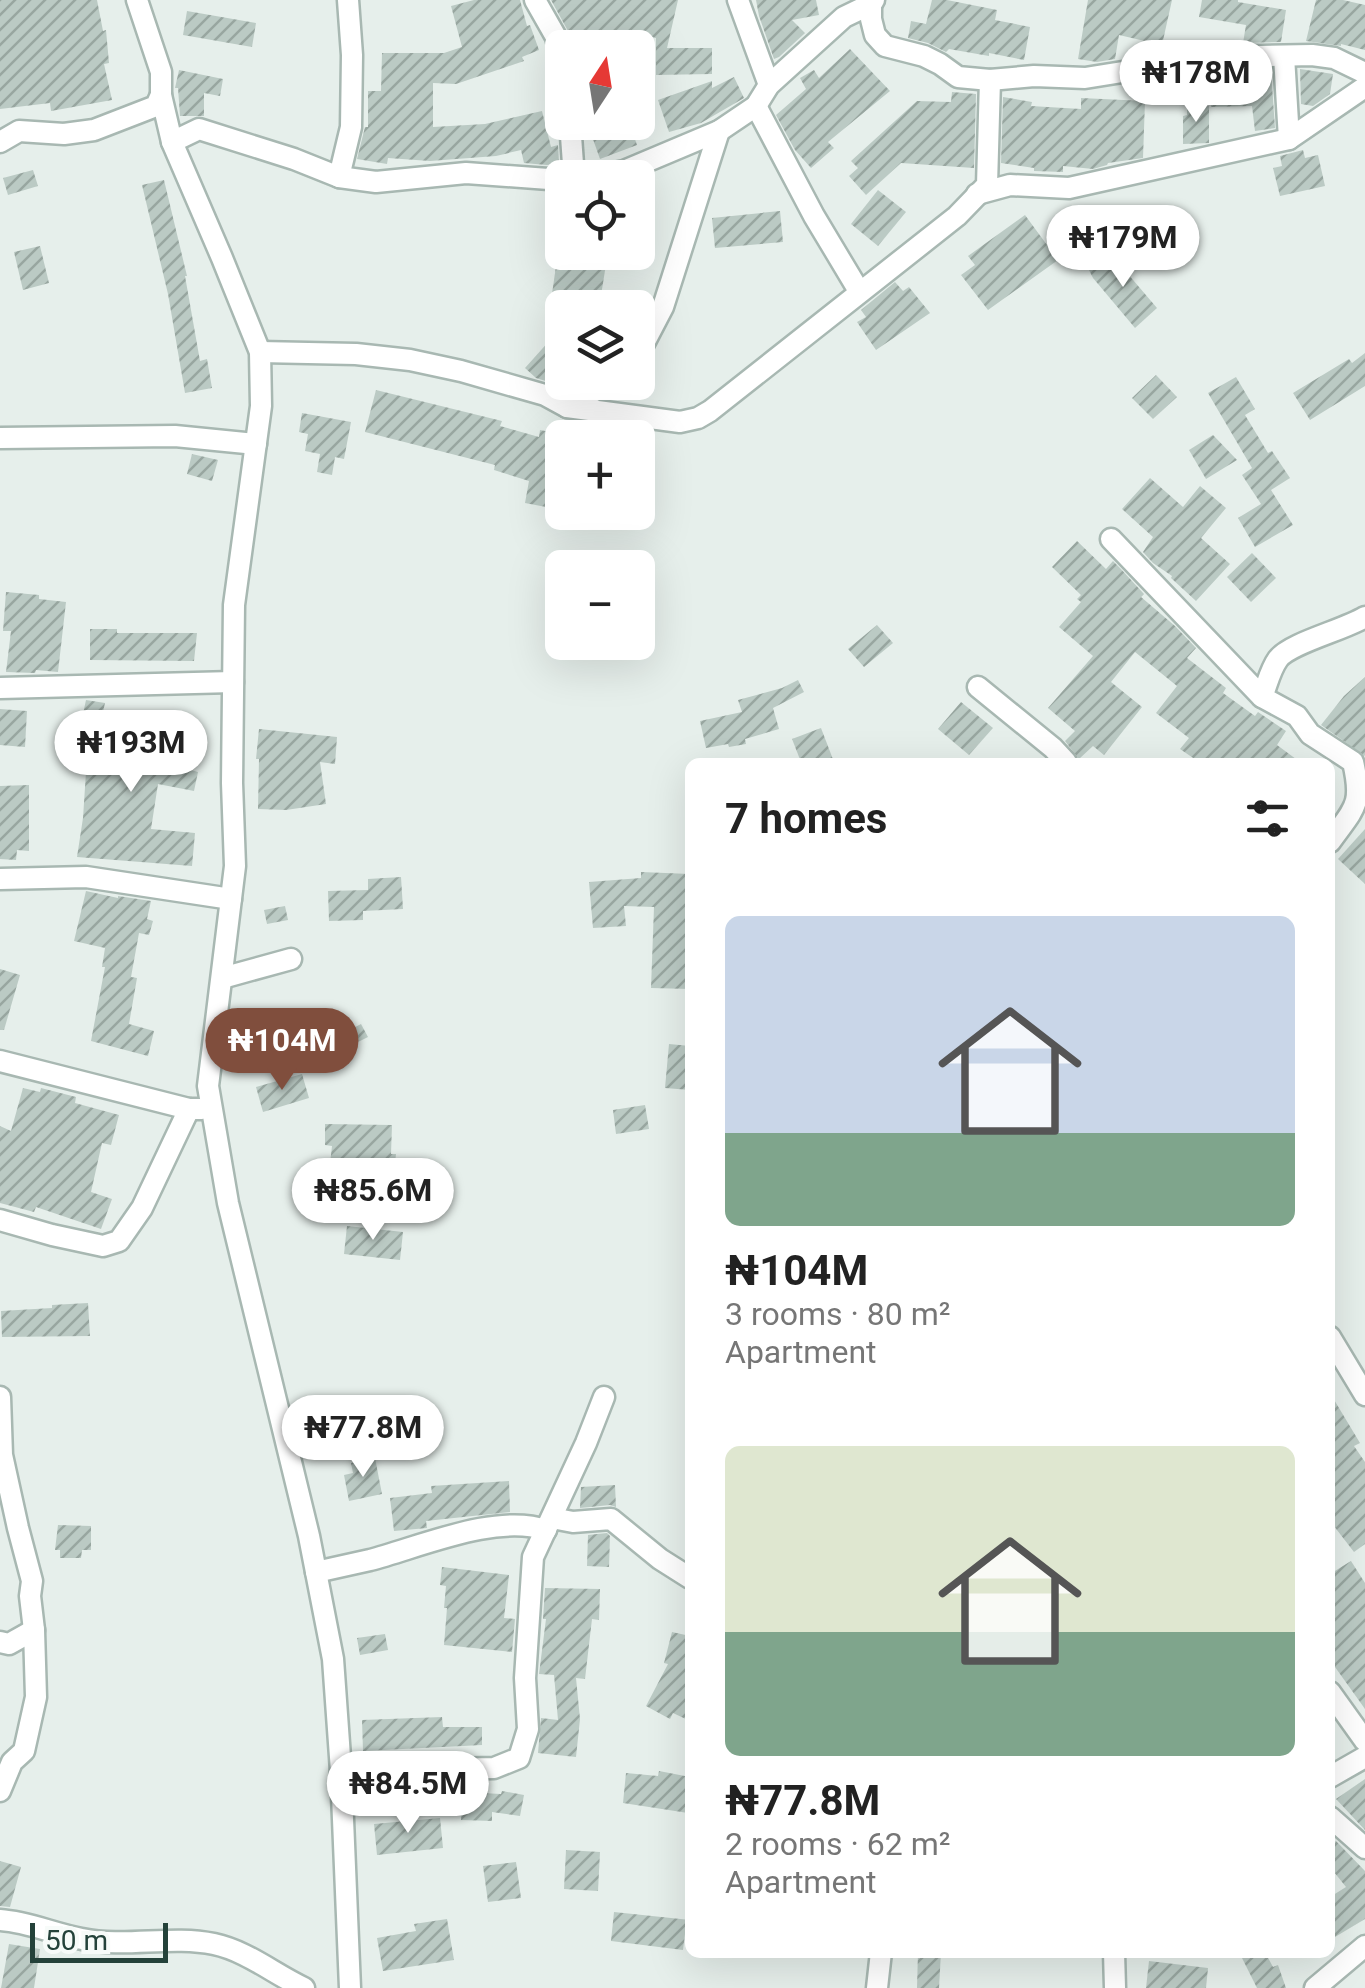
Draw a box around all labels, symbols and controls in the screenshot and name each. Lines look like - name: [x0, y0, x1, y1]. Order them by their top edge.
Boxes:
- north arrow: [545, 30, 655, 140]
- map controls: [545, 30, 655, 660]
- pin: ₦178M: [1126, 40, 1266, 125]
- text: ₦178M: [1141, 53, 1251, 91]
- button: locate: [545, 160, 655, 270]
- pin: ₦179M: [1053, 205, 1193, 290]
- text: ₦179M: [1068, 218, 1178, 256]
- button: layers: [545, 290, 655, 400]
- button: +: [545, 420, 655, 530]
- button: −: [545, 550, 655, 660]
- pin: ₦193M: [61, 710, 201, 795]
- text: ₦193M: [76, 723, 186, 761]
- icon: filters: [1240, 791, 1295, 846]
- text: 7 homes: [725, 794, 887, 843]
- icon: home: [920, 981, 1100, 1161]
- pin: ₦104M: [212, 1008, 352, 1093]
- text: ₦104M: [227, 1021, 337, 1059]
- pin: ₦85.6M: [292, 1158, 454, 1243]
- text: ₦85.6M: [314, 1171, 432, 1209]
- text: ₦104M: [725, 1246, 868, 1295]
- text: 3 rooms · 80 m²: [725, 1295, 950, 1333]
- text: Apartment: [725, 1333, 877, 1371]
- pin: ₦77.8M: [282, 1395, 444, 1480]
- text: ₦77.8M: [304, 1408, 422, 1446]
- icon: home: [920, 1511, 1100, 1691]
- pin: ₦84.5M: [327, 1751, 489, 1836]
- text: ₦84.5M: [349, 1764, 467, 1802]
- text: ₦77.8M: [725, 1776, 880, 1825]
- text: 2 rooms · 62 m²: [725, 1825, 950, 1863]
- text: Apartment: [725, 1863, 877, 1901]
- scale bar: [30, 1918, 168, 1962]
- text: 50 m: [45, 1924, 108, 1957]

